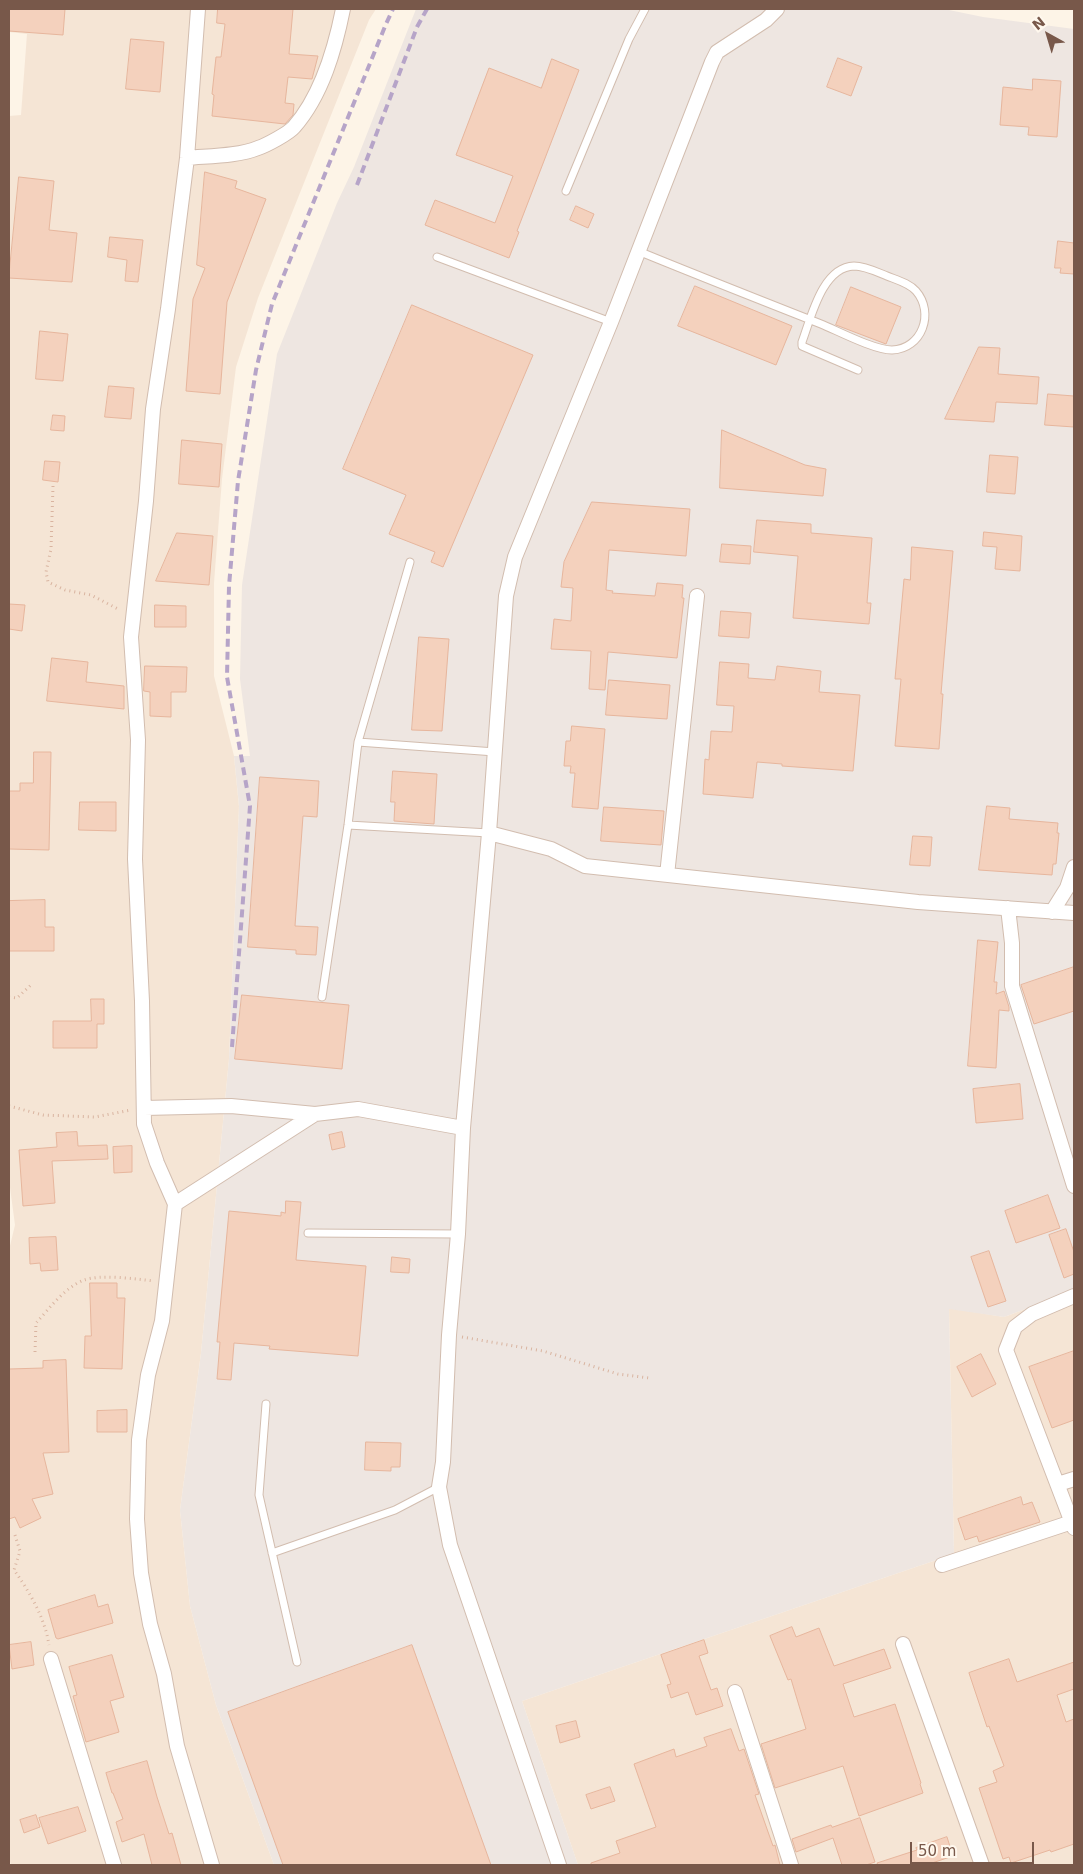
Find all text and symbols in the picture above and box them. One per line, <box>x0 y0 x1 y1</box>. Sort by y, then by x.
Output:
north arrow <box>1023 10 1073 60</box>
text: N <box>1029 13 1048 33</box>
scale bar <box>913 1832 1037 1864</box>
text: 50 m <box>918 1842 956 1860</box>

